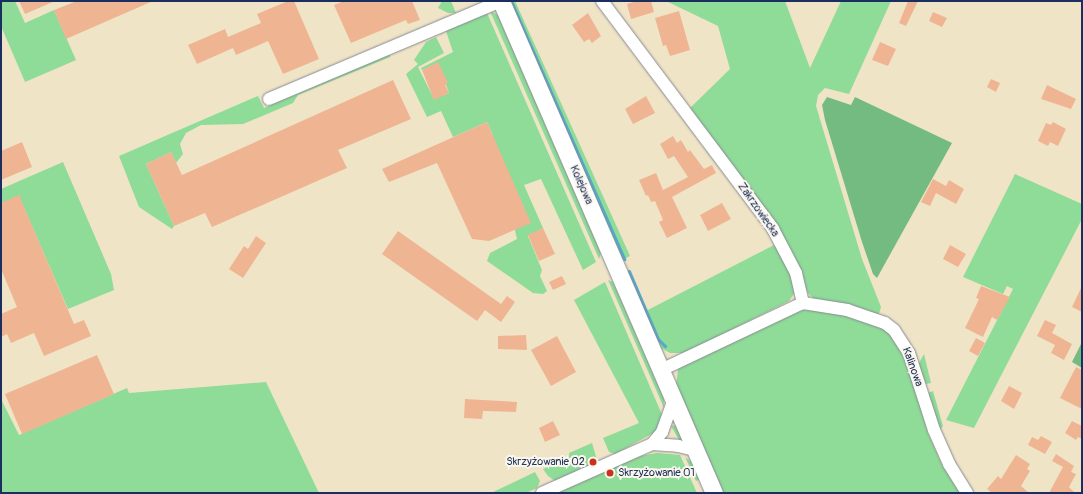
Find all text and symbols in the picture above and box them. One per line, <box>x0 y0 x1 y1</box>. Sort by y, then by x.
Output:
street label: Kolejowa <box>567 163 595 207</box>
street label: Zakrzowiecka <box>735 181 781 239</box>
street label: Kalinowa <box>899 345 925 389</box>
place label: Skrzyżowanie 02 <box>506 455 585 469</box>
marker: Skrzyżowanie 02 <box>588 457 598 467</box>
place label: Skrzyżowanie 01 <box>618 466 695 480</box>
marker: Skrzyżowanie 01 <box>605 468 615 478</box>

